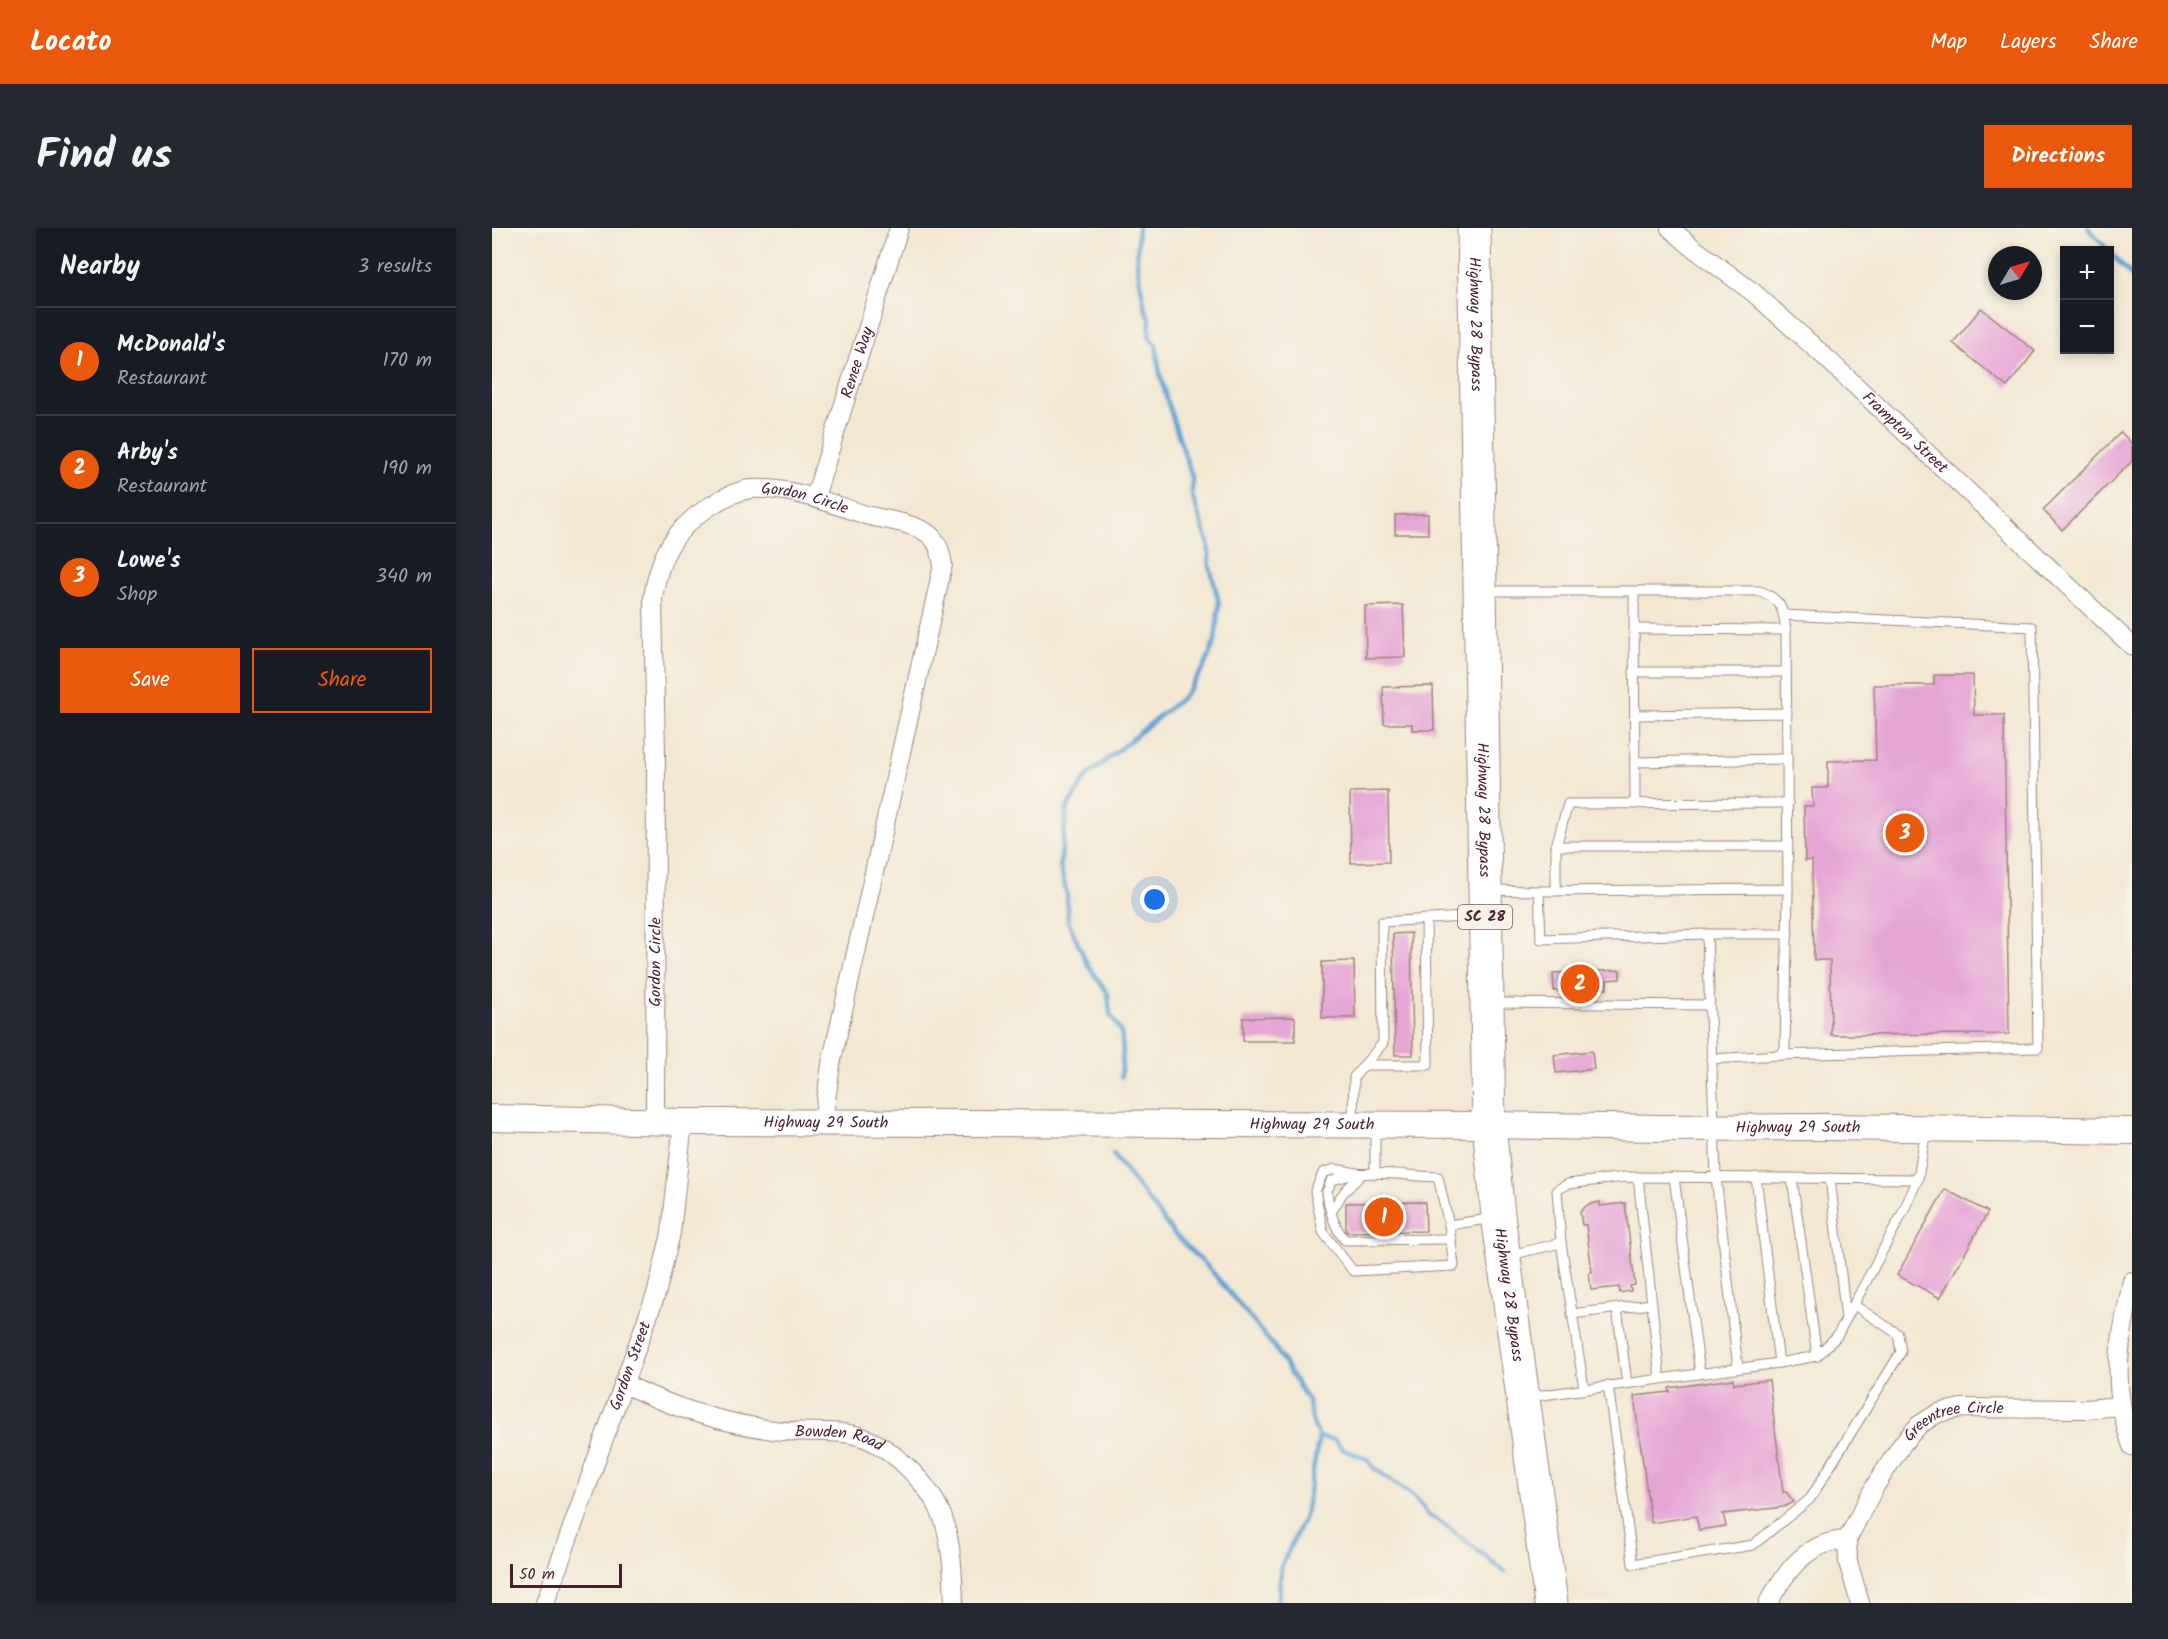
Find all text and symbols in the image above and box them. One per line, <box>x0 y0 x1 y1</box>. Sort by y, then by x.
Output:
text: Locato <box>30 20 111 65</box>
text: Map <box>1930 26 1967 59</box>
text: Layers <box>2000 26 2056 59</box>
text: Share <box>2089 26 2138 59</box>
text: Find us <box>36 123 172 190</box>
button: Directions <box>1984 125 2132 188</box>
text: Nearby <box>60 246 140 288</box>
north arrow <box>1988 246 2042 300</box>
map controls <box>2060 246 2114 354</box>
button: + <box>2060 246 2114 300</box>
text: 3 results <box>358 251 432 283</box>
street label: Highway 28 Bypass <box>1462 256 1489 392</box>
button: − <box>2060 300 2114 354</box>
street label: Renee Way <box>834 323 880 401</box>
text: McDonald's <box>117 328 225 363</box>
text: 1 <box>76 345 83 377</box>
text: 170 m <box>383 345 432 377</box>
text: Restaurant <box>117 363 207 395</box>
street label: Frampton Street <box>1856 385 1955 480</box>
text: Arby's <box>117 436 178 471</box>
text: 2 <box>74 453 85 485</box>
text: 190 m <box>382 453 432 485</box>
text: Restaurant <box>117 471 207 503</box>
street label: Gordon Circle <box>761 476 852 521</box>
text: Lowe's <box>117 544 181 579</box>
text: 3 <box>74 561 85 593</box>
text: 340 m <box>376 561 432 593</box>
text: Shop <box>117 579 157 611</box>
button: Save <box>60 648 240 713</box>
button: Share <box>252 648 432 713</box>
street label: Highway 28 Bypass <box>1470 742 1497 878</box>
pin: 3 <box>1886 810 1924 856</box>
your location <box>1140 885 1169 914</box>
road number: SC 28 <box>1458 905 1512 929</box>
street label: Gordon Circle <box>643 917 668 1007</box>
pin: 2 <box>1560 962 1600 1006</box>
street label: Highway 29 South <box>764 1110 888 1135</box>
street label: Highway 29 South <box>1250 1112 1374 1137</box>
street label: Highway 29 South <box>1735 1114 1860 1140</box>
pin: 1 <box>1364 1194 1404 1240</box>
street label: Highway 28 Bypass <box>1487 1226 1530 1363</box>
street label: Gordon Street <box>603 1317 658 1414</box>
street label: Greentree Circle <box>1897 1395 2004 1447</box>
street label: Bowden Road <box>795 1419 890 1458</box>
scale bar <box>510 1561 622 1588</box>
text: 50 m <box>519 1562 555 1587</box>

